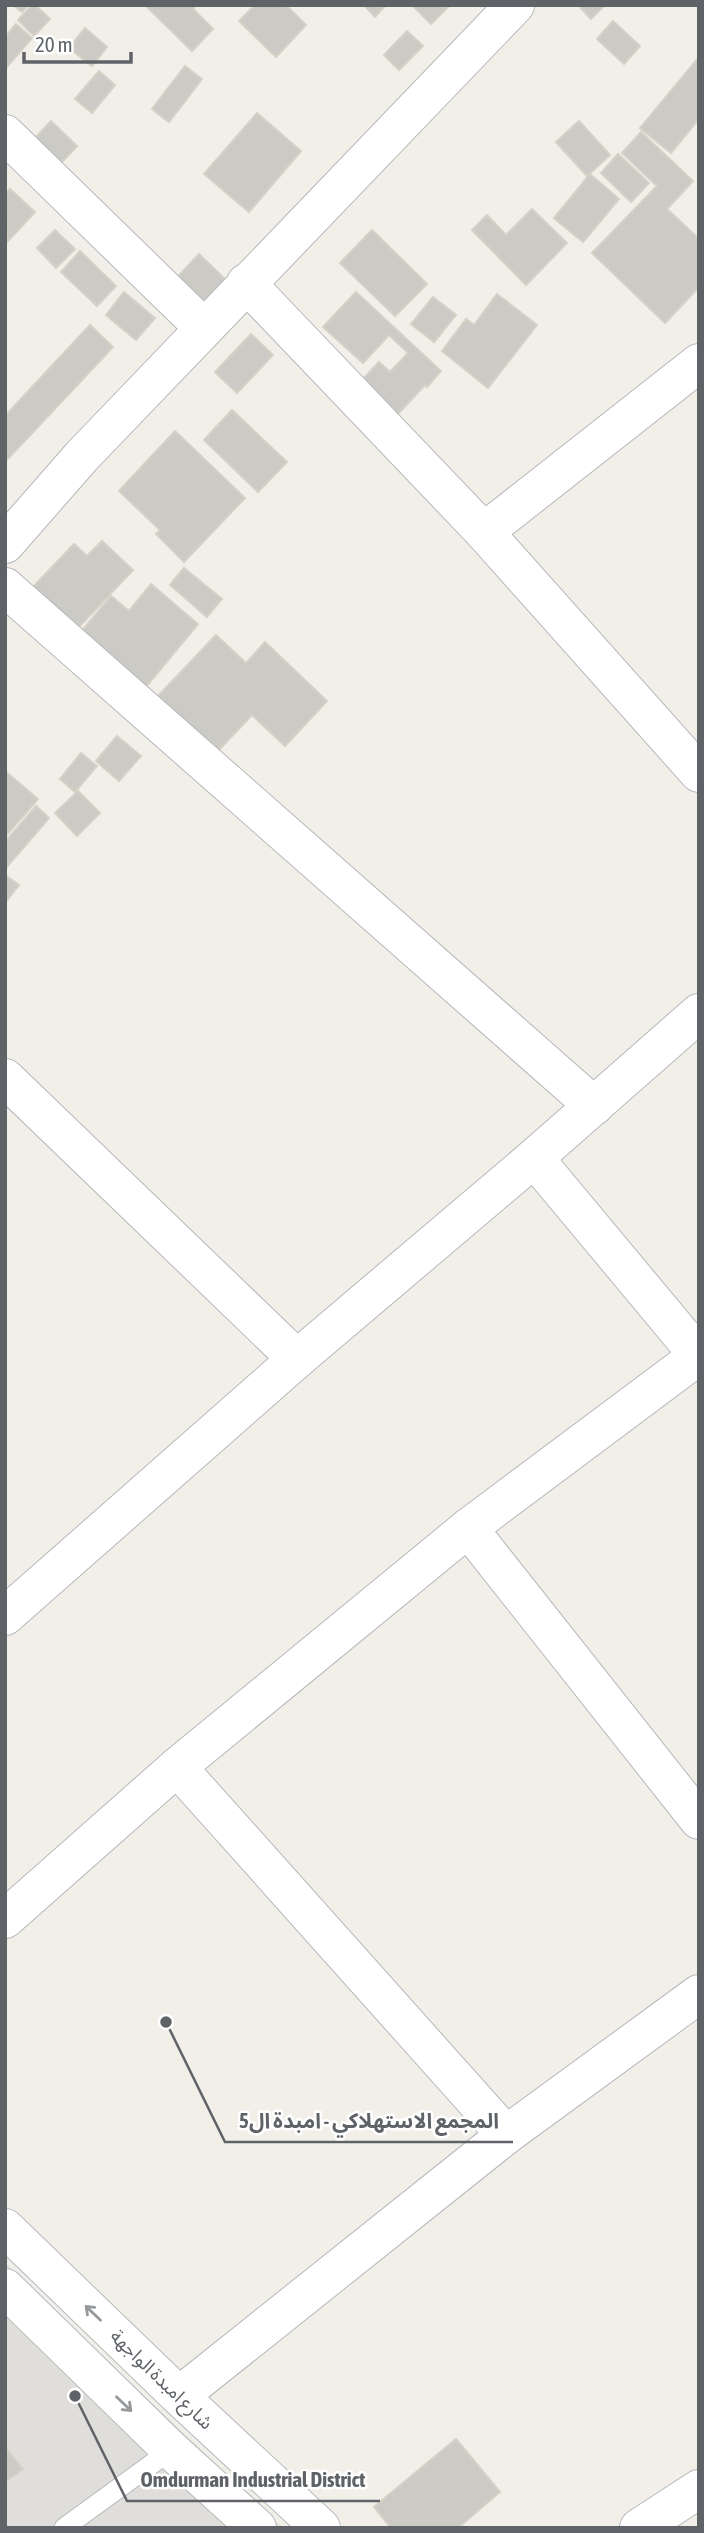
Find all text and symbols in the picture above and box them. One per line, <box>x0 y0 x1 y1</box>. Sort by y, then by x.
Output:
scale bar <box>24 21 131 65</box>
text: 20 m <box>35 32 73 56</box>
callout: المجمع الاستهلاكي - امبدة ال5 <box>225 2100 513 2142</box>
text: المجمع الاستهلاكي - امبدة ال5 <box>239 2108 499 2138</box>
one-way arrow <box>85 2305 102 2322</box>
street label: شارع امبدة الواجهة <box>104 2325 218 2436</box>
one-way arrow <box>115 2396 132 2413</box>
callout: Omdurman Industrial District <box>127 2459 380 2501</box>
text: Omdurman Industrial District <box>141 2467 365 2491</box>

